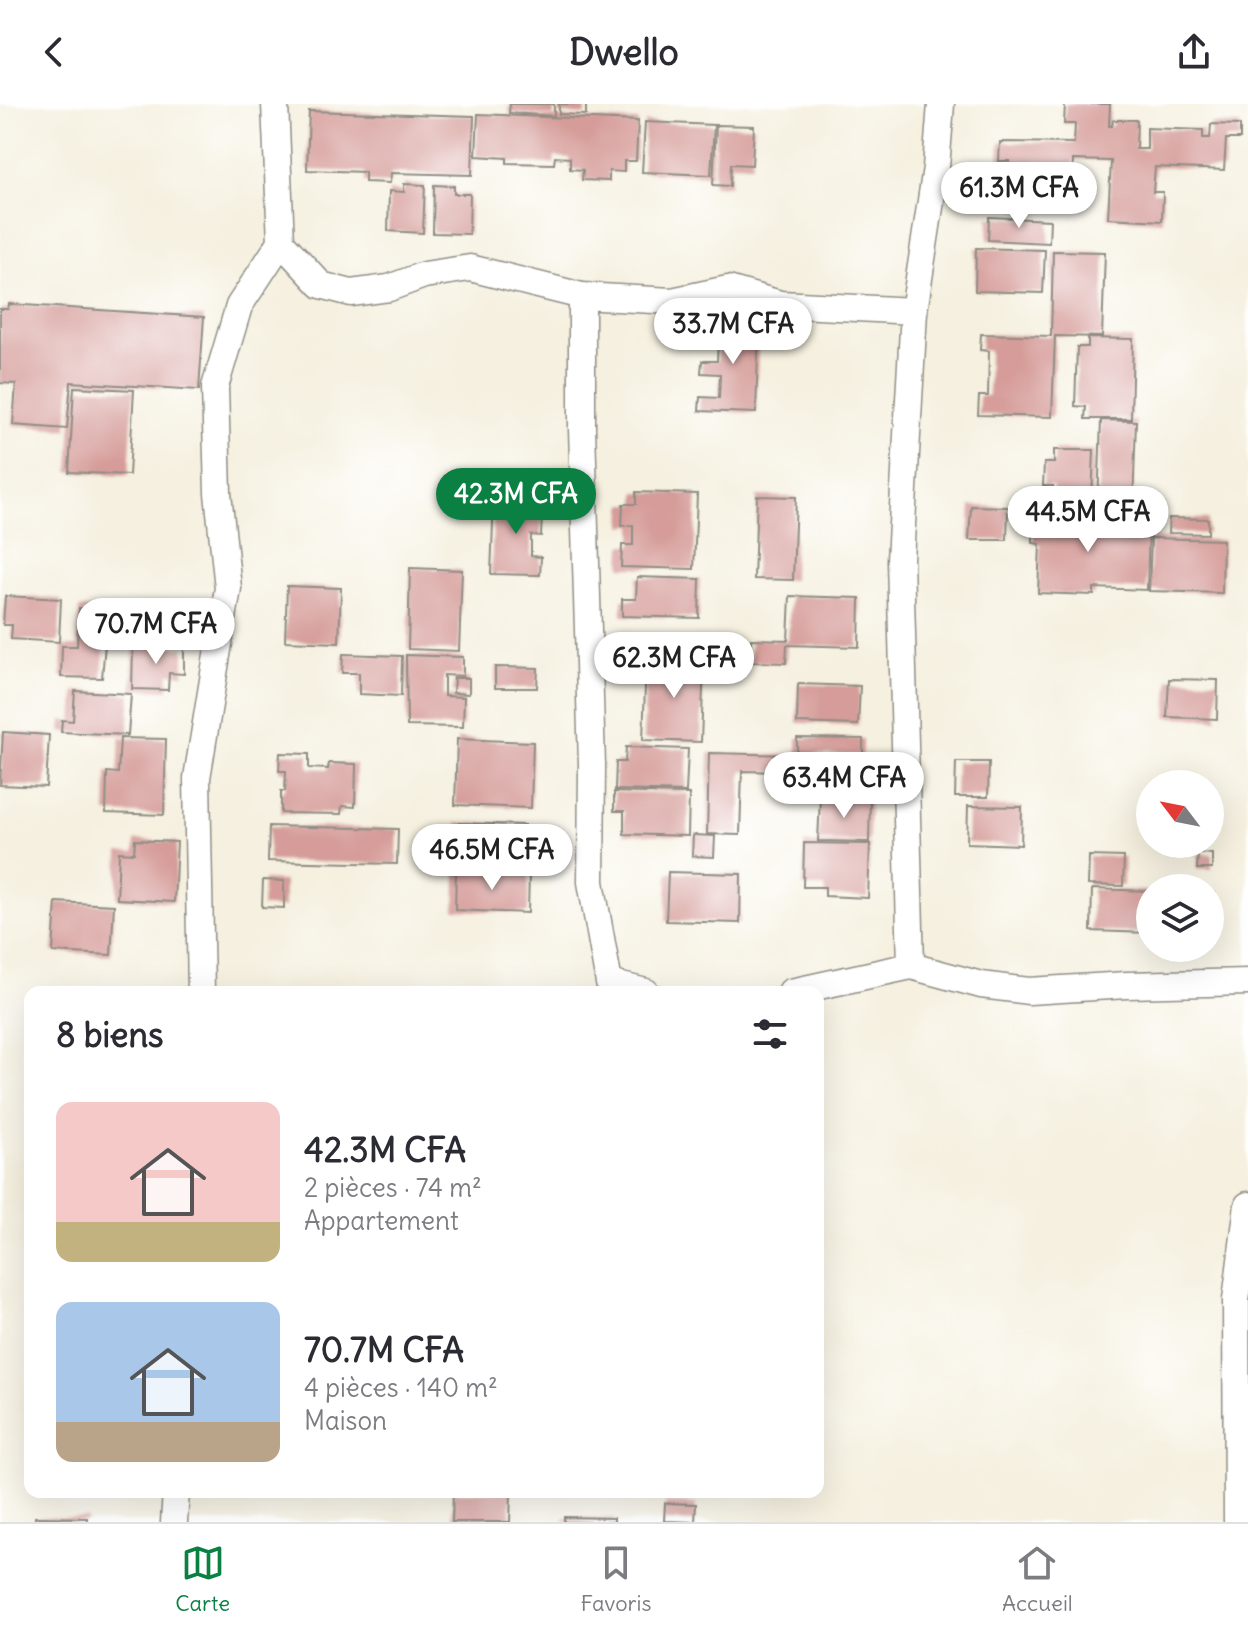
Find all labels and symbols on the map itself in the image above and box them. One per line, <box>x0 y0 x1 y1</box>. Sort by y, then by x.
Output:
pin: 61.3M CFA <box>927 162 1111 230</box>
pin: 33.7M CFA <box>641 298 825 366</box>
pin: 42.3M CFA <box>424 468 608 536</box>
pin: 44.5M CFA <box>996 486 1180 554</box>
pin: 70.7M CFA <box>64 598 248 666</box>
pin: 62.3M CFA <box>582 632 766 700</box>
pin: 63.4M CFA <box>752 752 936 820</box>
north arrow <box>1136 770 1224 858</box>
pin: 46.5M CFA <box>400 824 584 892</box>

